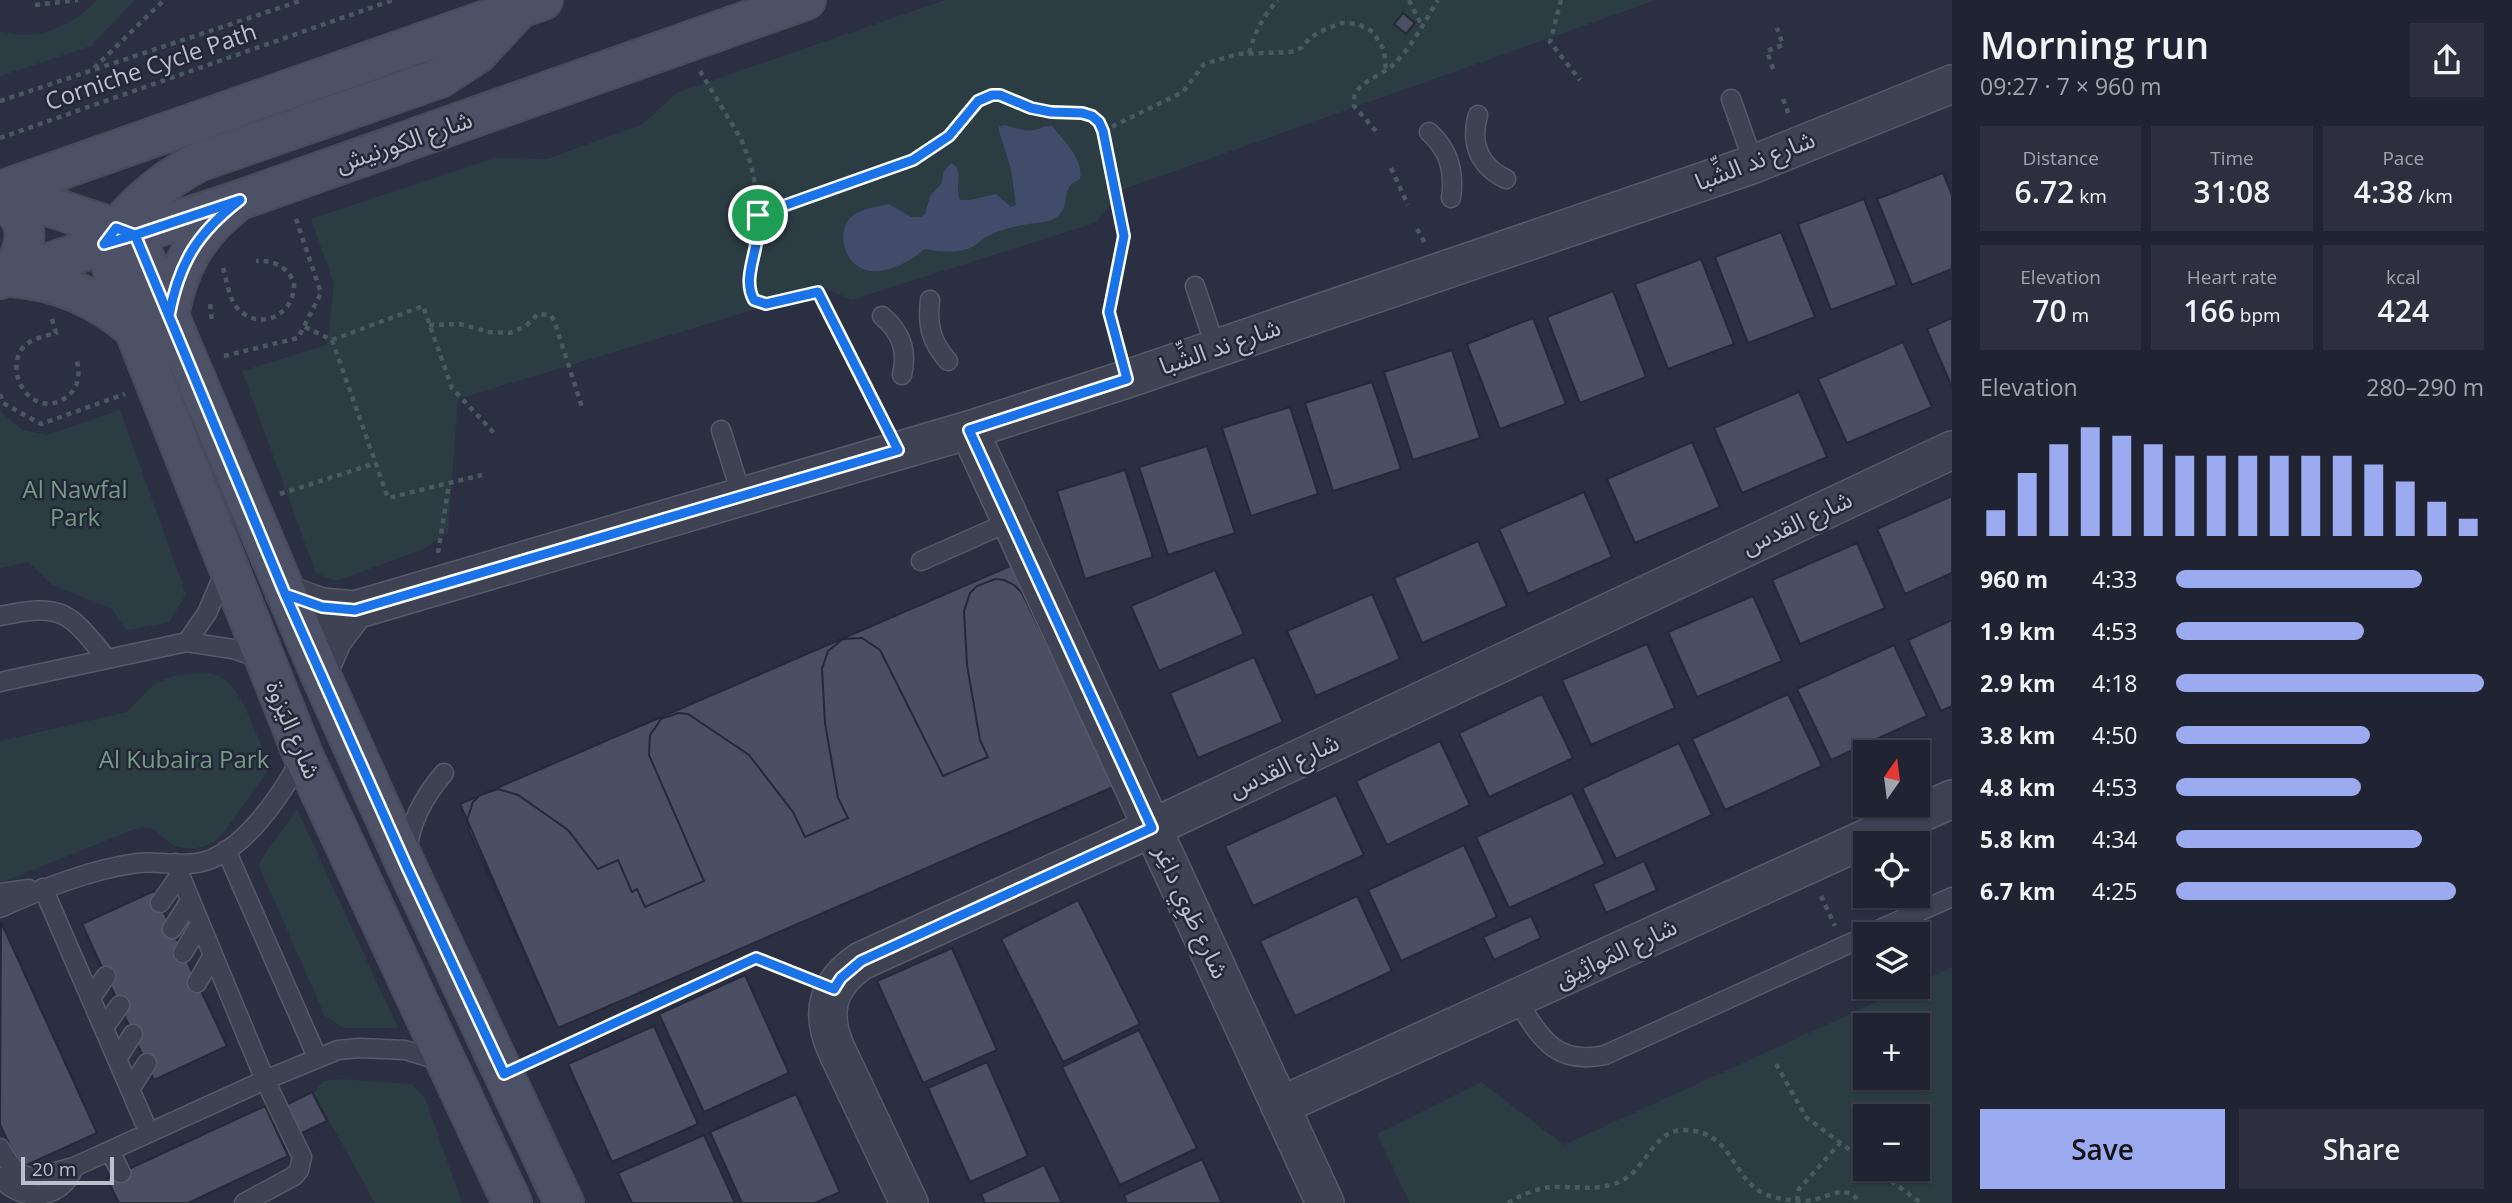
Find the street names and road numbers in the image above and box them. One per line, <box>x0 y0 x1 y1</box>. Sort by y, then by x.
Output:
street label: Corniche Cycle Path <box>40 14 261 117</box>
street label: شارع الكورنيش <box>331 102 477 181</box>
street label: شارع ند الشِّبا <box>1689 119 1820 199</box>
street label: شارع ند الشِّبا <box>1154 307 1285 384</box>
street label: شارع القدس <box>1736 482 1858 563</box>
street label: شارع اليَزوة <box>257 675 330 784</box>
street label: شارع القدس <box>1223 725 1345 806</box>
street label: شارع طَوِي داغِر <box>1143 838 1238 985</box>
street label: شارع المَواثِيق <box>1549 909 1683 996</box>

